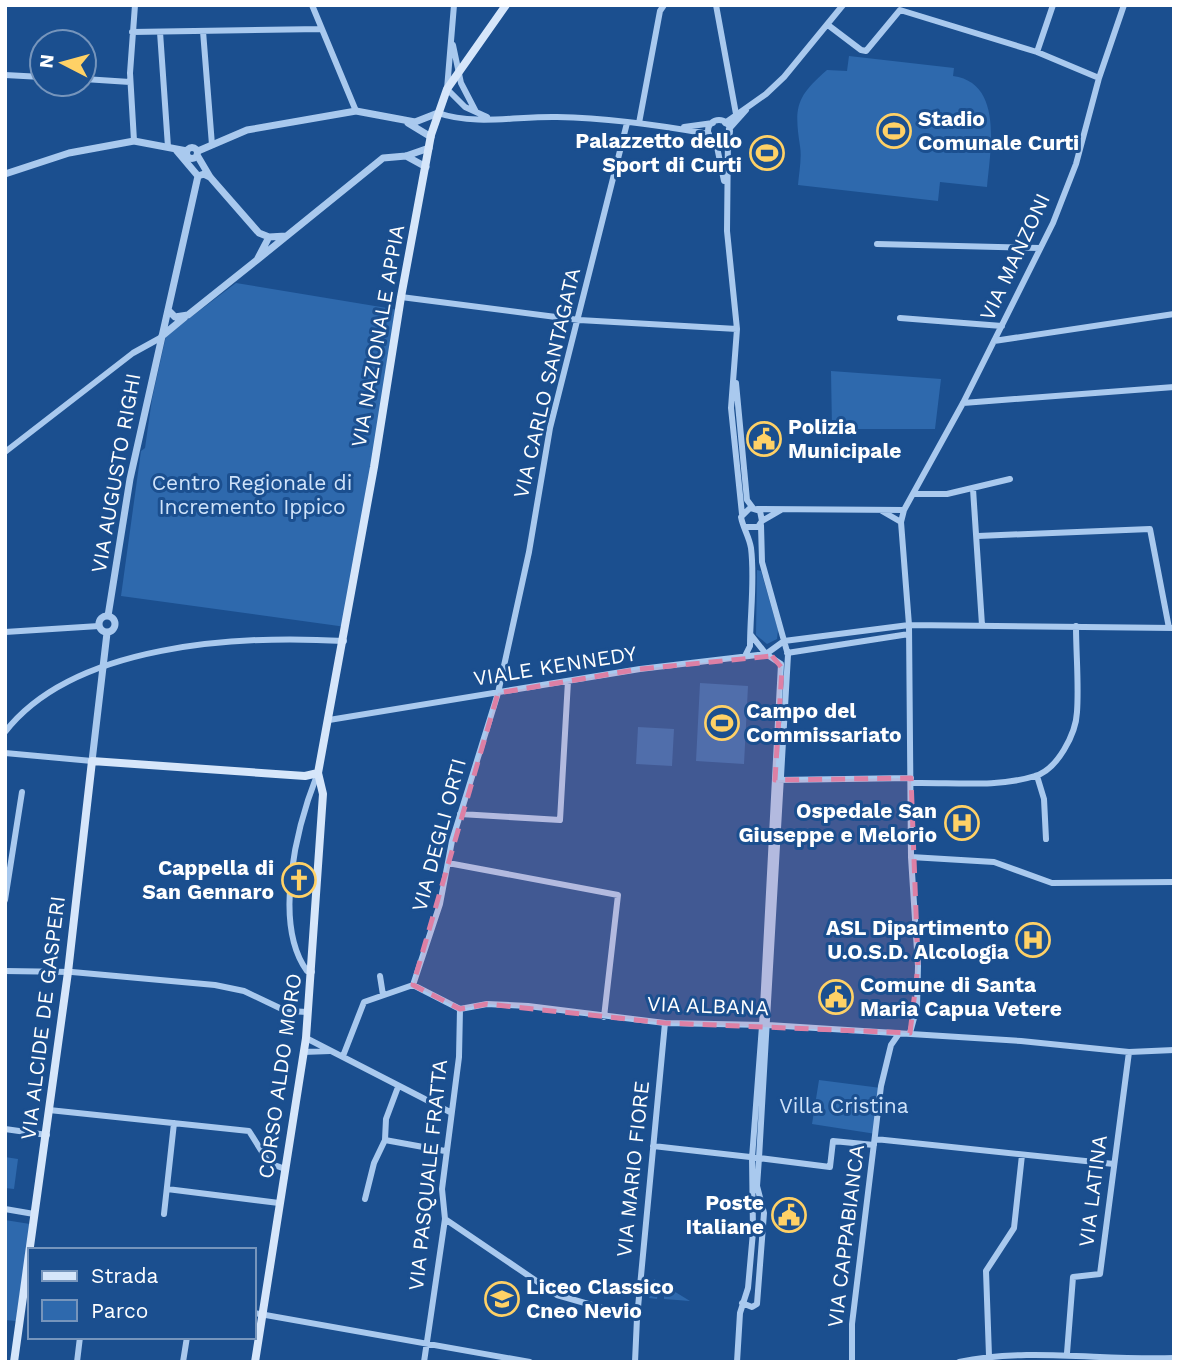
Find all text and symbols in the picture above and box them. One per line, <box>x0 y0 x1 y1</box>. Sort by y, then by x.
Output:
north arrow <box>28 28 98 98</box>
text: N <box>34 53 59 69</box>
place label: Stadio Comunale Curti <box>918 106 1079 155</box>
sports icon: Stadio Comunale Curti <box>875 112 913 150</box>
place label: Palazzetto dello Sport di Curti <box>575 128 742 177</box>
sports icon: Palazzetto dello Sport di Curti <box>748 134 786 172</box>
street label: VIA MANZONI <box>974 189 1055 324</box>
street label: VIA NAZIONALE APPIA <box>346 223 409 449</box>
street label: VIA CARLO SANTAGATA <box>508 265 585 501</box>
street label: VIA AUGUSTO RIGHI <box>86 371 145 575</box>
place label: Polizia Municipale <box>788 414 901 463</box>
public building icon: Polizia Municipale <box>745 420 783 458</box>
park label: Centro Regionale di Incremento Ippico <box>152 470 352 519</box>
street label: VIALE KENNEDY <box>472 640 638 691</box>
place label: Campo del Commissariato <box>746 698 902 747</box>
sports icon: Campo del Commissariato <box>703 704 741 742</box>
street label: VIA DEGLI ORTI <box>406 756 471 914</box>
place label: Ospedale San Giuseppe e Melorio <box>738 798 937 847</box>
hospital icon: Ospedale San Giuseppe e Melorio <box>943 804 981 842</box>
place label: Cappella di San Gennaro <box>142 855 274 904</box>
church icon: Cappella di San Gennaro <box>280 861 318 899</box>
street label: VIA ALCIDE DE GASPERI <box>15 894 70 1141</box>
place label: ASL Dipartimento U.O.S.D. Alcologia <box>826 915 1010 964</box>
hospital icon: ASL Dipartimento U.O.S.D. Alcologia <box>1014 921 1052 959</box>
street label: CORSO ALDO MORO <box>253 972 306 1180</box>
place label: Comune di Santa Maria Capua Vetere <box>860 972 1062 1021</box>
public building icon: Comune di Santa Maria Capua Vetere <box>817 978 855 1016</box>
street label: VIA ALBANA <box>647 991 770 1020</box>
street label: VIA PASQUALE FRATTA <box>403 1058 452 1292</box>
street label: VIA MARIO FIORE <box>611 1080 654 1258</box>
park label: Villa Cristina <box>779 1093 909 1118</box>
street label: VIA LATINA <box>1073 1133 1112 1248</box>
street label: VIA CAPPABIANCA <box>822 1143 869 1329</box>
place label: Poste Italiane <box>685 1190 764 1239</box>
public building icon: Poste Italiane <box>770 1196 808 1234</box>
legend <box>28 1248 256 1339</box>
text: Strada <box>91 1263 159 1288</box>
place label: Liceo Classico Cneo Nevio <box>526 1274 674 1323</box>
school or university icon: Liceo Classico Cneo Nevio <box>483 1280 521 1318</box>
text: Parco <box>91 1298 148 1323</box>

